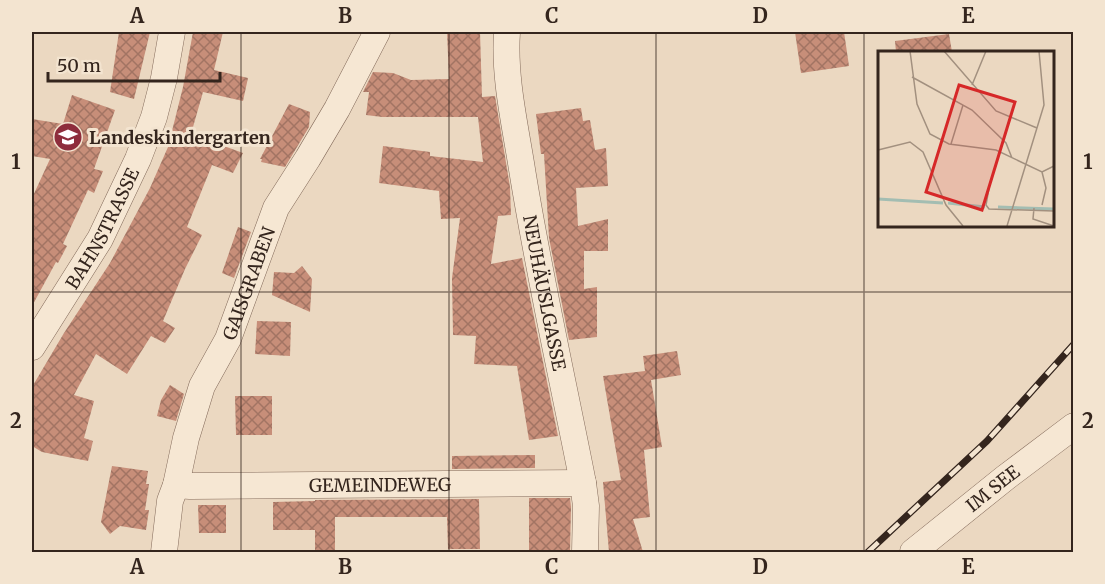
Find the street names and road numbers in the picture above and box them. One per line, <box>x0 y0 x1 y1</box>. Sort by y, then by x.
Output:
street label: BAHNSTRASSE <box>60 164 144 293</box>
street label: NEUHÄUSLGASSE <box>518 213 571 373</box>
street label: GAISGRABEN <box>217 223 280 343</box>
street label: IM SEE <box>961 459 1024 517</box>
street label: GEMEINDEWEG <box>309 473 451 497</box>

